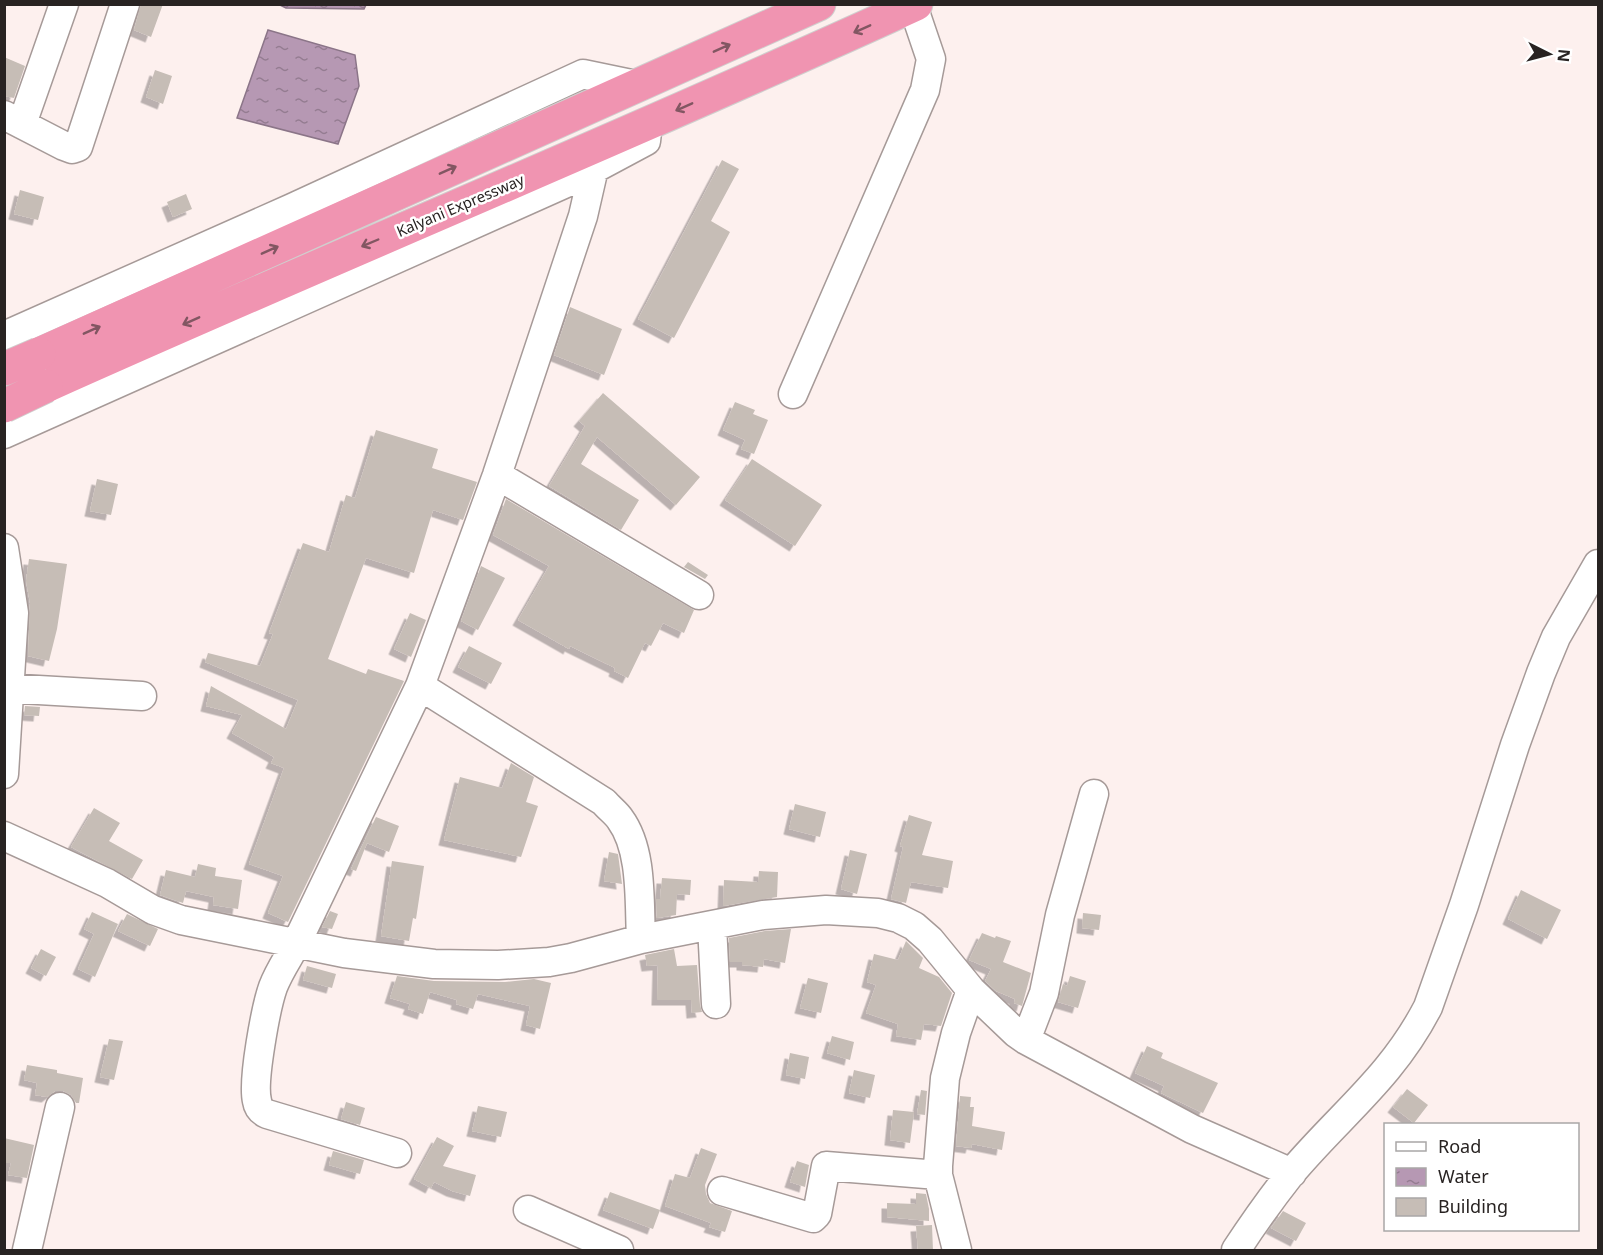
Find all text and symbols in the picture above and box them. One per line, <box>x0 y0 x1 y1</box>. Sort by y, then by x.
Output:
one-way arrow <box>854 23 872 35</box>
north arrow <box>1519 24 1579 84</box>
one-way arrow <box>712 42 730 53</box>
text: N <box>1552 48 1576 63</box>
one-way arrow <box>675 102 694 113</box>
one-way arrow <box>438 164 456 176</box>
street label: Kalyani Expressway <box>393 169 527 241</box>
one-way arrow <box>362 238 380 249</box>
one-way arrow <box>261 244 279 255</box>
one-way arrow <box>183 315 201 327</box>
one-way arrow <box>83 324 101 336</box>
legend <box>1384 1123 1579 1231</box>
text: Road <box>1438 1134 1481 1158</box>
text: Water <box>1438 1164 1489 1188</box>
text: Building <box>1438 1194 1508 1218</box>

